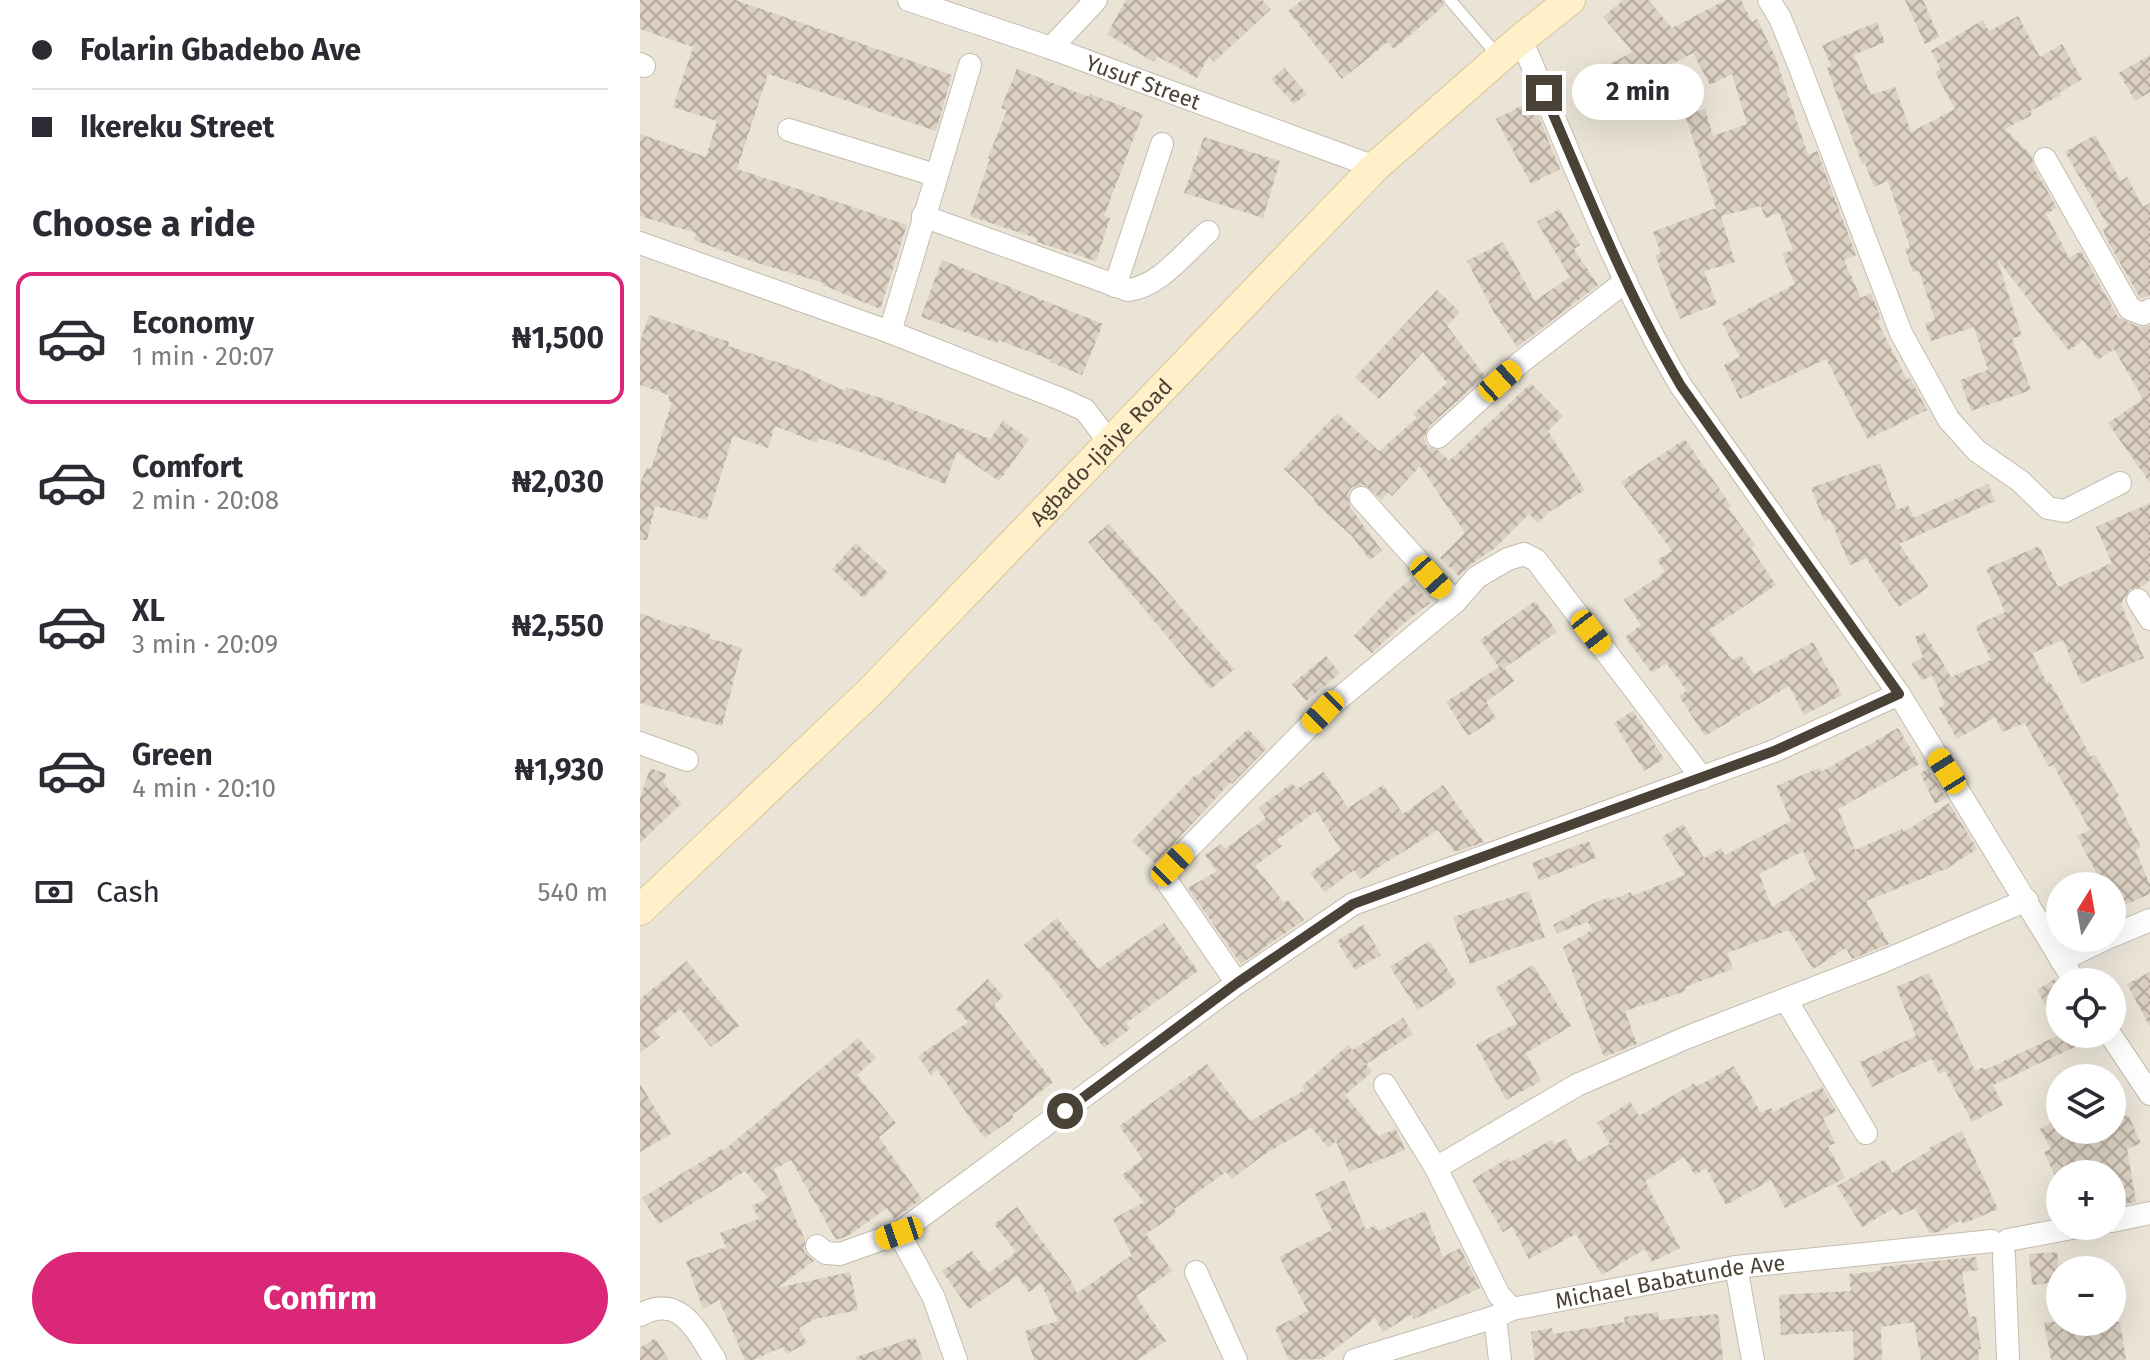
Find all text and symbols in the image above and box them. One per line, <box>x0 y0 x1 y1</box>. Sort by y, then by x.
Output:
text: Folarin Gbadebo Ave <box>80 32 361 68</box>
street label: Yusuf Street <box>1082 48 1204 115</box>
callout: 2 min <box>1572 65 1704 121</box>
route end <box>1526 75 1562 111</box>
text: 2 min <box>1606 76 1670 107</box>
text: Ikereku Street <box>80 109 274 145</box>
text: Choose a ride <box>32 202 255 246</box>
icon: car <box>36 302 108 374</box>
text: Economy <box>132 305 254 341</box>
text: ₦1,500 <box>512 320 604 356</box>
text: 1 min · 20:07 <box>132 341 274 372</box>
car <box>1474 356 1526 406</box>
street label: Agbado-Ijaiye Road <box>1024 373 1178 531</box>
icon: car <box>36 446 108 518</box>
text: Comfort <box>132 449 243 485</box>
text: ₦2,030 <box>512 464 604 500</box>
text: 2 min · 20:08 <box>132 485 279 516</box>
car <box>1406 551 1456 603</box>
icon: car <box>36 590 108 662</box>
text: XL <box>132 593 165 629</box>
car <box>1567 606 1615 658</box>
text: ₦2,550 <box>512 608 604 644</box>
text: 3 min · 20:09 <box>132 629 278 660</box>
car <box>1298 686 1348 738</box>
icon: car <box>36 734 108 806</box>
text: Green <box>132 737 213 773</box>
car <box>1924 744 1970 798</box>
text: ₦1,930 <box>515 752 604 788</box>
text: 4 min · 20:10 <box>132 773 276 804</box>
car <box>1147 839 1197 891</box>
icon: cash <box>32 870 76 914</box>
north arrow <box>2046 872 2126 952</box>
map controls <box>2046 872 2126 1336</box>
text: Cash <box>96 874 160 910</box>
text: 540 m <box>537 877 608 908</box>
button: locate <box>2046 968 2126 1048</box>
button: layers <box>2046 1064 2126 1144</box>
route start <box>1047 1093 1083 1129</box>
button: + <box>2046 1160 2126 1240</box>
car <box>872 1214 926 1252</box>
street label: Michael Babatunde Ave <box>1553 1249 1787 1314</box>
button: Confirm <box>32 1252 608 1344</box>
button: − <box>2046 1256 2126 1336</box>

